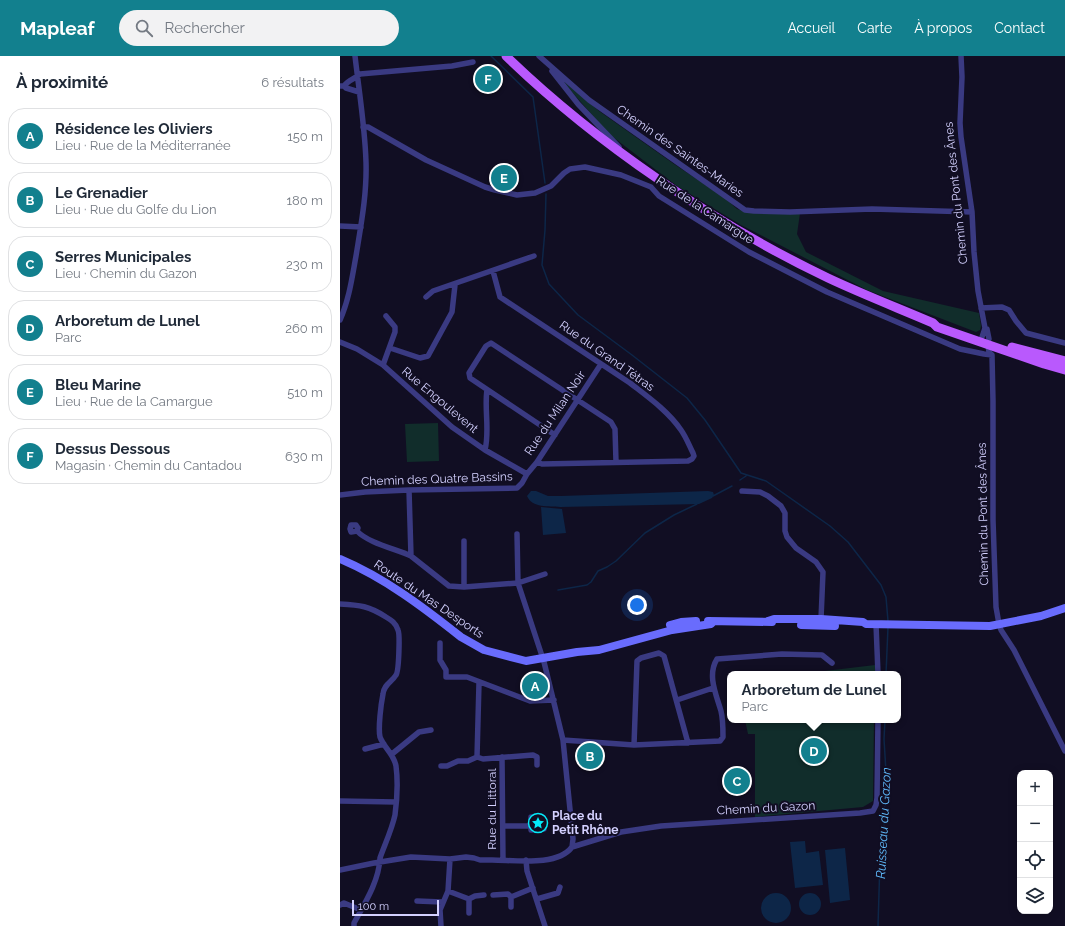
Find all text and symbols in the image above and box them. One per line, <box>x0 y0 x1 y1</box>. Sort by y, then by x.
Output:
search box <box>119 10 399 46</box>
text: Mapleaf <box>20 17 95 39</box>
icon: search <box>133 17 155 39</box>
text: Rechercher <box>165 19 245 37</box>
text: Accueil <box>787 20 835 36</box>
text: Carte <box>857 20 892 36</box>
text: À propos <box>914 20 972 36</box>
text: Contact <box>994 20 1045 36</box>
pin: F <box>475 64 501 94</box>
text: À proximité <box>16 72 108 92</box>
text: 6 résultats <box>261 75 324 90</box>
street label: Chemin des Saintes-Maries <box>614 102 746 200</box>
text: Résidence les Oliviers <box>55 120 213 138</box>
street label: Chemin du Pont des Ânes <box>942 121 970 265</box>
text: A <box>26 129 34 144</box>
text: 150 m <box>287 129 323 144</box>
text: Lieu · Rue de la Méditerranée <box>55 138 231 153</box>
pin: E <box>491 163 517 193</box>
street label: Rue de la Camargue <box>654 173 756 247</box>
text: Le Grenadier <box>55 184 148 202</box>
text: B <box>26 193 34 208</box>
text: 180 m <box>287 193 323 208</box>
text: Lieu · Rue du Golfe du Lion <box>55 202 217 217</box>
text: Serres Municipales <box>55 248 191 266</box>
text: C <box>26 257 34 272</box>
text: 230 m <box>286 257 323 272</box>
text: Lieu · Chemin du Gazon <box>55 266 197 281</box>
text: Arboretum de Lunel <box>55 312 200 330</box>
street label: Rue du Grand Tétras <box>557 318 657 394</box>
text: D <box>25 321 35 336</box>
text: 260 m <box>285 321 323 336</box>
text: Parc <box>55 330 82 345</box>
street label: Rue Engoulevent <box>399 364 481 436</box>
street label: Rue du Milan Noir <box>522 367 589 458</box>
text: Bleu Marine <box>55 376 141 394</box>
text: E <box>26 385 34 400</box>
text: 510 m <box>287 385 323 400</box>
text: Lieu · Rue de la Camargue <box>55 394 213 409</box>
text: Dessus Dessous <box>55 440 170 458</box>
street label: Chemin du Pont des Ânes <box>975 442 991 586</box>
text: F <box>26 449 34 464</box>
text: 630 m <box>285 449 323 464</box>
text: Magasin · Chemin du Cantadou <box>55 458 242 473</box>
street label: Chemin des Quatre Bassins <box>361 469 513 489</box>
street label: Route du Mas Desports <box>371 557 487 641</box>
your location <box>627 595 647 615</box>
pin: A <box>522 671 548 701</box>
popup <box>727 671 901 723</box>
text: Arboretum de Lunel <box>742 681 886 699</box>
text: Parc <box>742 699 768 714</box>
pin: D <box>801 736 827 766</box>
pin: B <box>577 741 603 771</box>
pin: C <box>724 766 750 796</box>
water label: Ruisseau du Gazon <box>873 767 894 879</box>
street label: Rue du Littoral <box>485 768 499 850</box>
map controls <box>1017 770 1053 914</box>
button: + <box>1017 770 1053 806</box>
street label: Chemin du Gazon <box>716 798 816 818</box>
button: − <box>1017 806 1053 842</box>
place label: Place du Petit Rhône <box>552 809 619 837</box>
place icon: Place du Petit Rhône <box>527 812 549 834</box>
button: locate <box>1017 842 1053 878</box>
button: layers <box>1017 878 1053 914</box>
scale bar <box>352 898 439 917</box>
text: 100 m <box>358 900 389 913</box>

